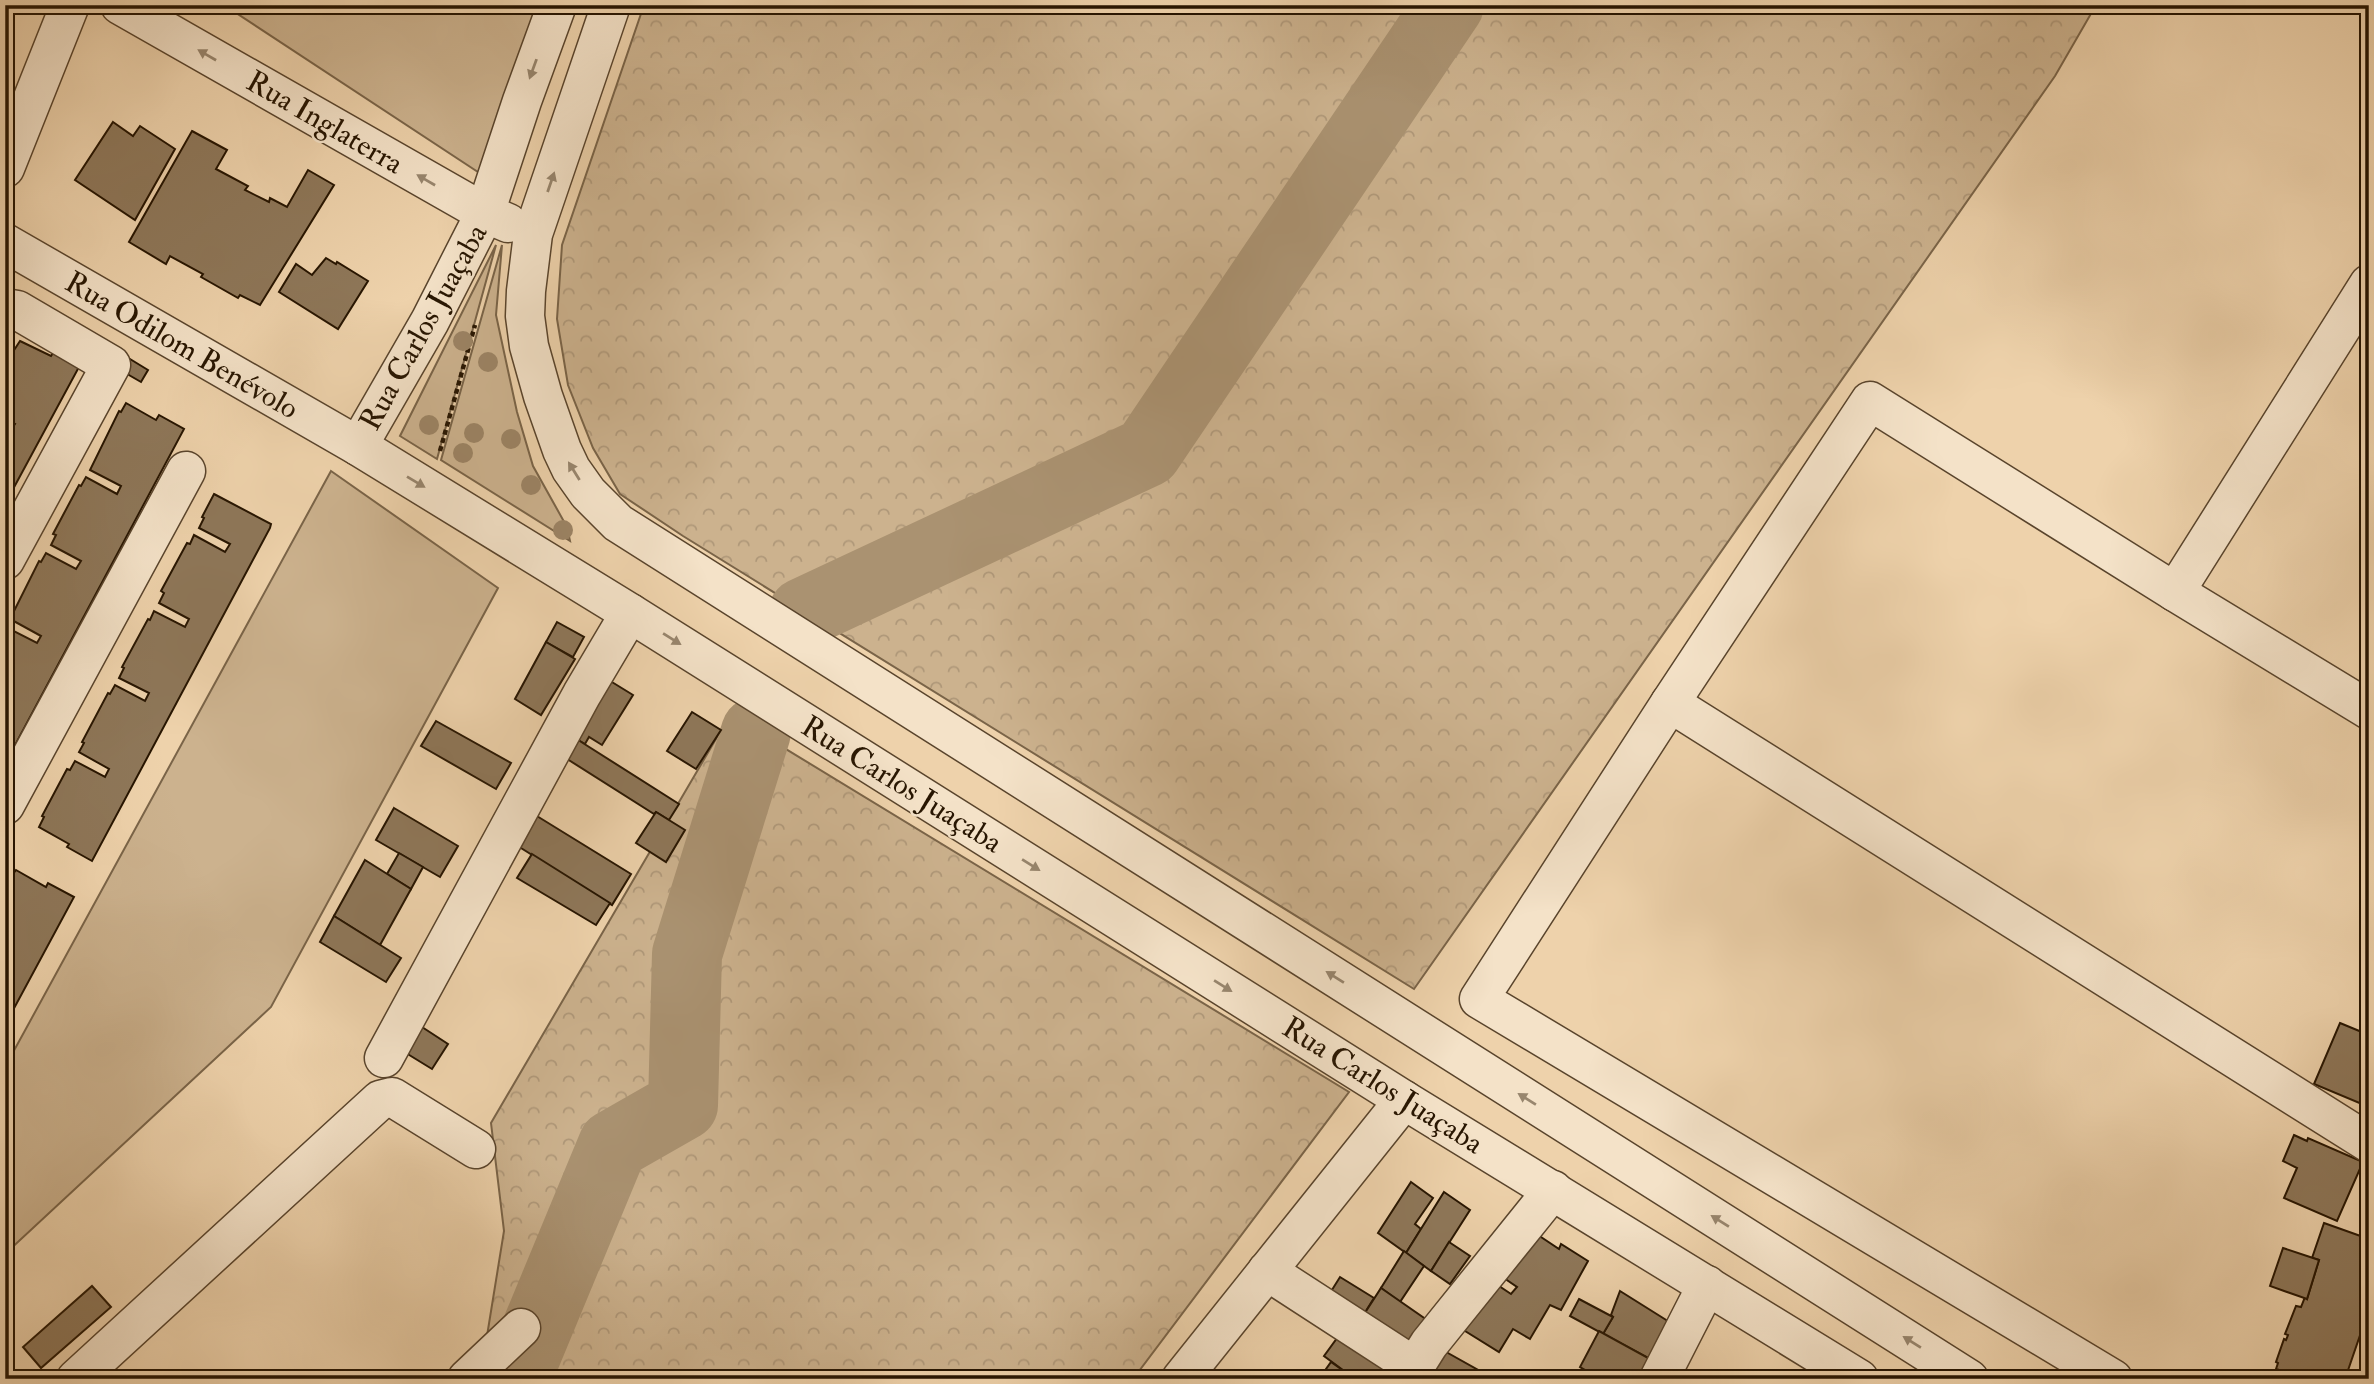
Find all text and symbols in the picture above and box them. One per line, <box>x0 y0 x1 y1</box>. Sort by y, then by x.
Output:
one-way arrow <box>197 49 217 61</box>
one-way arrow <box>528 59 539 80</box>
street label: Rua Inglaterra <box>240 63 410 182</box>
one-way arrow <box>546 172 557 193</box>
one-way arrow <box>416 174 436 186</box>
street label: Rua Carlos Juaçaba <box>351 217 496 437</box>
street label: Rua Odilom Benévolo <box>59 264 305 427</box>
one-way arrow <box>567 462 580 481</box>
one-way arrow <box>407 475 426 488</box>
one-way arrow <box>663 633 682 646</box>
street label: Rua Carlos Juaçaba <box>794 708 1010 861</box>
one-way arrow <box>1021 858 1041 871</box>
one-way arrow <box>1325 971 1345 984</box>
one-way arrow <box>1214 980 1233 993</box>
street label: Rua Carlos Juaçaba <box>1275 1009 1491 1162</box>
one-way arrow <box>1518 1092 1537 1105</box>
one-way arrow <box>1710 1214 1729 1227</box>
one-way arrow <box>1902 1336 1921 1349</box>

